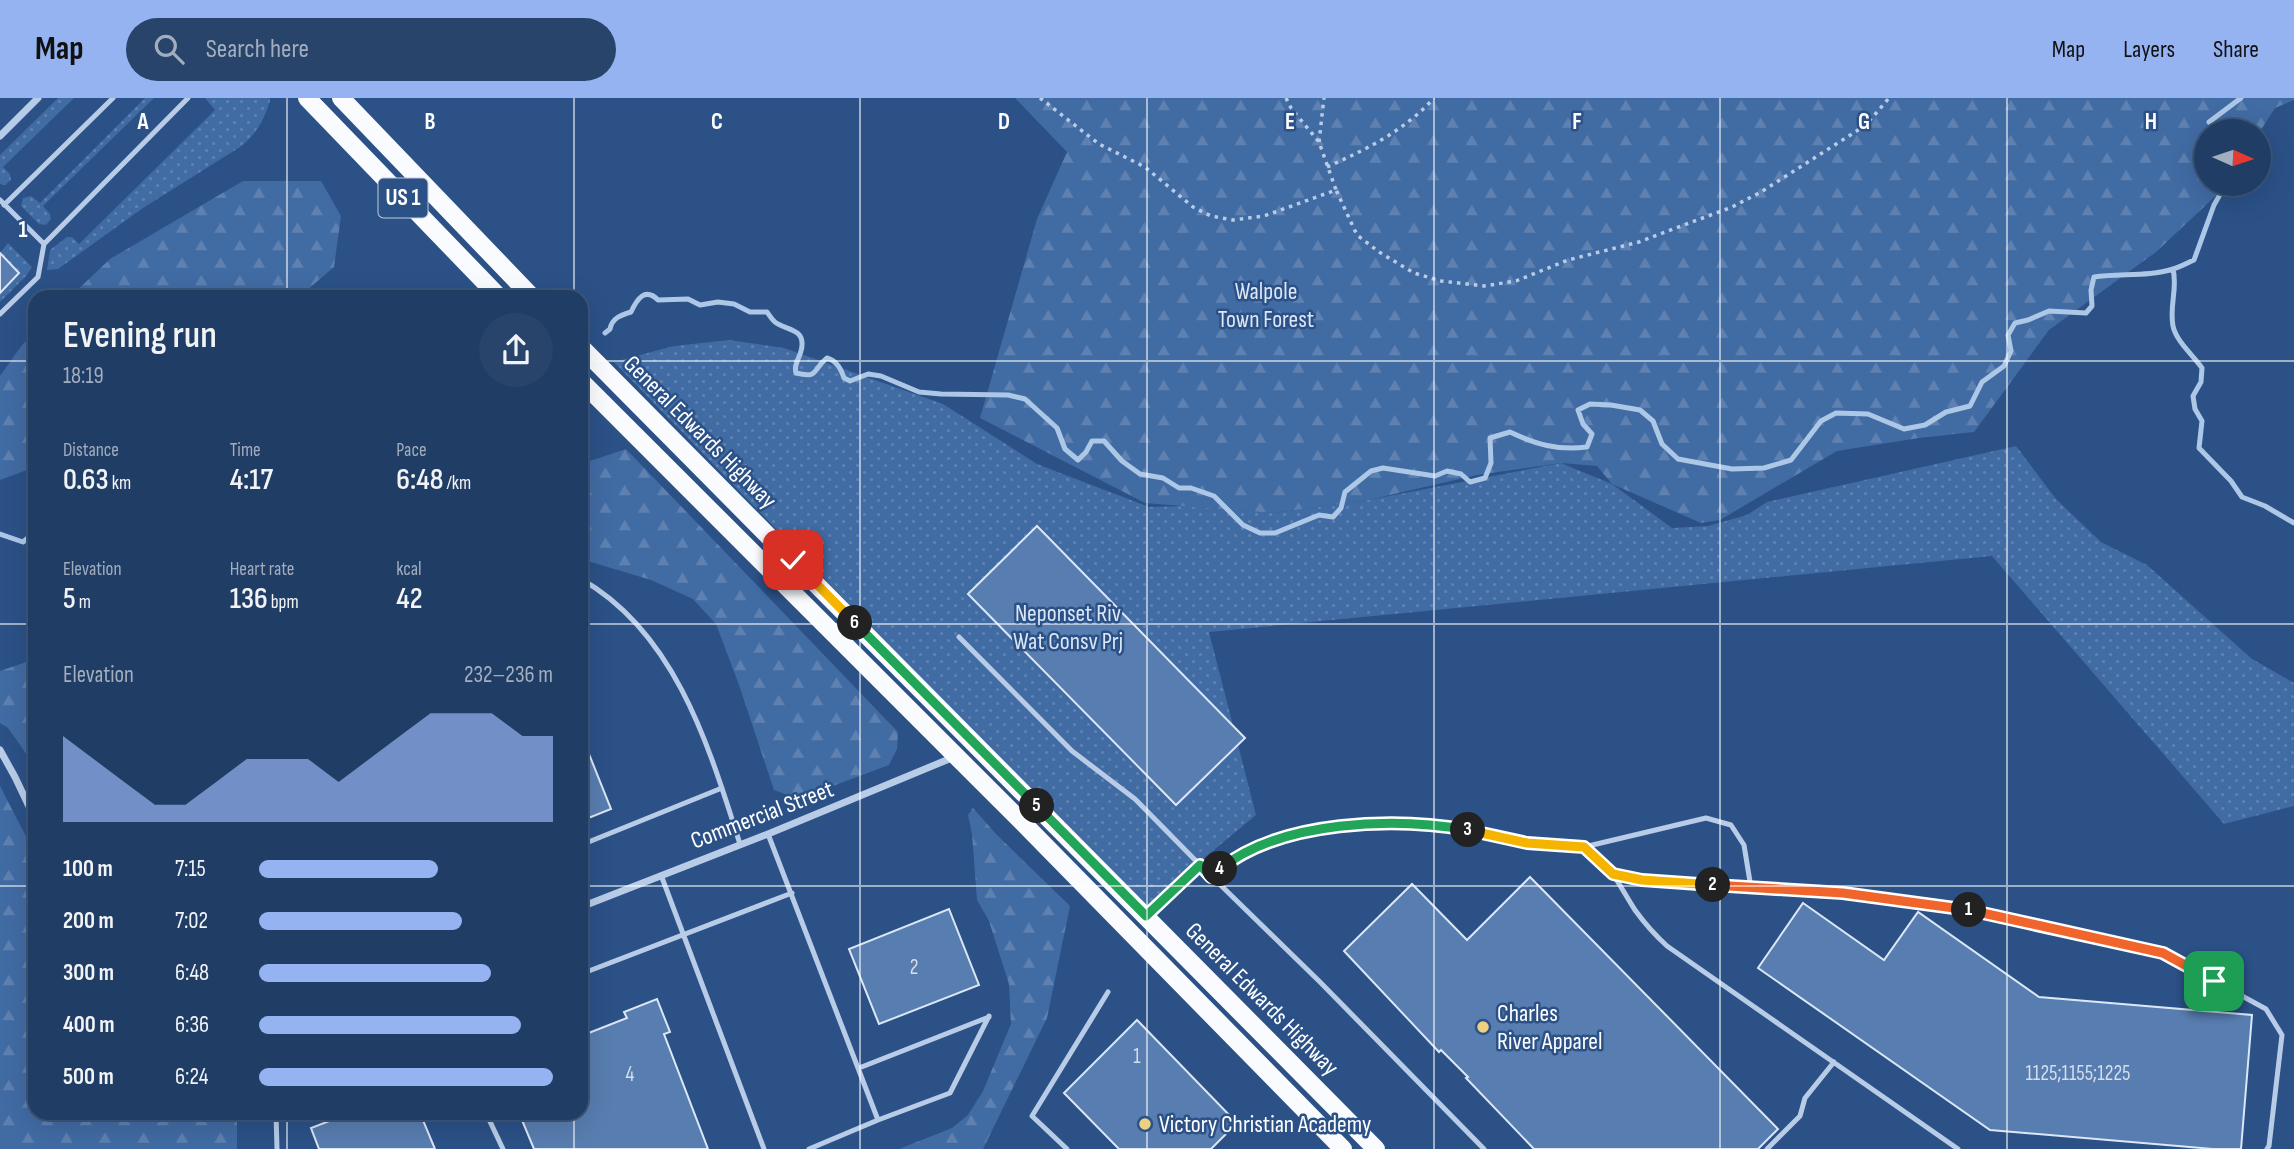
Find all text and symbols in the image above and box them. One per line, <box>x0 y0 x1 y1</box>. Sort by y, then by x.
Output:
search box <box>126 18 616 81</box>
text: Map <box>35 29 84 69</box>
icon: search <box>150 30 188 68</box>
text: Search here <box>206 34 309 65</box>
text: Map <box>2052 35 2085 64</box>
text: Layers <box>2123 35 2175 64</box>
text: Share <box>2213 35 2259 64</box>
text: A <box>137 108 150 136</box>
text: B <box>425 108 436 136</box>
text: C <box>711 108 723 136</box>
text: D <box>998 108 1010 136</box>
text: E <box>1285 108 1295 136</box>
text: F <box>1572 108 1582 136</box>
text: G <box>1858 108 1870 136</box>
text: H <box>2145 108 2157 136</box>
north arrow <box>2194 119 2272 196</box>
map controls <box>2194 119 2271 196</box>
road number: US 1 <box>378 178 428 218</box>
text: 1 <box>18 216 28 244</box>
park label: Walpole Town Forest <box>1218 277 1314 334</box>
text: Evening run <box>63 313 217 358</box>
button: share <box>479 313 553 387</box>
street label: General Edwards Highway <box>617 349 783 515</box>
text: 18:19 <box>63 362 104 390</box>
text: Distance <box>63 439 119 462</box>
text: Time <box>230 439 261 462</box>
text: Pace <box>396 439 427 462</box>
text: 0.63 <box>63 462 109 498</box>
text: 4:17 <box>230 462 273 498</box>
text: 6:48 <box>396 462 444 498</box>
text: km <box>109 472 131 495</box>
text: /km <box>444 472 471 495</box>
pin <box>763 530 823 590</box>
icon: check <box>774 541 812 579</box>
text: Elevation <box>63 558 122 581</box>
text: Heart rate <box>230 558 295 581</box>
text: kcal <box>396 558 421 581</box>
text: 5 <box>63 581 76 617</box>
text: 136 <box>230 581 268 617</box>
text: 42 <box>396 581 423 617</box>
text: m <box>76 591 91 614</box>
text: bpm <box>268 591 299 614</box>
park label: Neponset Riv Wat Consv Prj <box>1013 599 1123 656</box>
pin: 6 <box>838 606 872 640</box>
text: 6 <box>850 611 859 634</box>
text: Elevation <box>63 661 134 689</box>
text: 232–236 m <box>464 661 553 689</box>
street label: Commercial Street <box>687 774 837 856</box>
pin: 5 <box>1020 788 1054 824</box>
text: 5 <box>1032 794 1041 817</box>
pin: 3 <box>1450 812 1486 848</box>
text: 3 <box>1463 818 1472 841</box>
pin: 4 <box>1202 852 1238 886</box>
text: 100 m <box>63 855 113 883</box>
text: 7:15 <box>175 855 206 883</box>
text: 4 <box>1215 857 1224 880</box>
pin: 2 <box>1696 868 1730 902</box>
text: 2 <box>1708 873 1717 896</box>
pin: 1 <box>1952 892 1986 928</box>
text: 1 <box>1965 898 1972 921</box>
text: 200 m <box>63 907 114 935</box>
text: 7:02 <box>175 907 208 935</box>
street label: General Edwards Highway <box>1179 916 1345 1082</box>
pin <box>2184 951 2244 1011</box>
house number: 2 <box>910 955 918 980</box>
text: 300 m <box>63 959 114 987</box>
text: 6:48 <box>175 959 209 987</box>
icon: arrive <box>2195 962 2233 1000</box>
place label: Charles River Apparel <box>1497 999 1602 1056</box>
text: 400 m <box>63 1011 114 1039</box>
text: 6:36 <box>175 1011 209 1039</box>
marker: Charles River Apparel <box>1475 1019 1491 1035</box>
house number: 1 <box>1133 1044 1141 1069</box>
house number: 1125;1155;1225 <box>2025 1061 2131 1086</box>
house number: 4 <box>626 1062 635 1087</box>
text: 500 m <box>63 1063 114 1091</box>
text: 6:24 <box>175 1063 208 1091</box>
place label: Victory Christian Academy <box>1159 1110 1371 1139</box>
marker: Victory Christian Academy <box>1137 1116 1153 1132</box>

